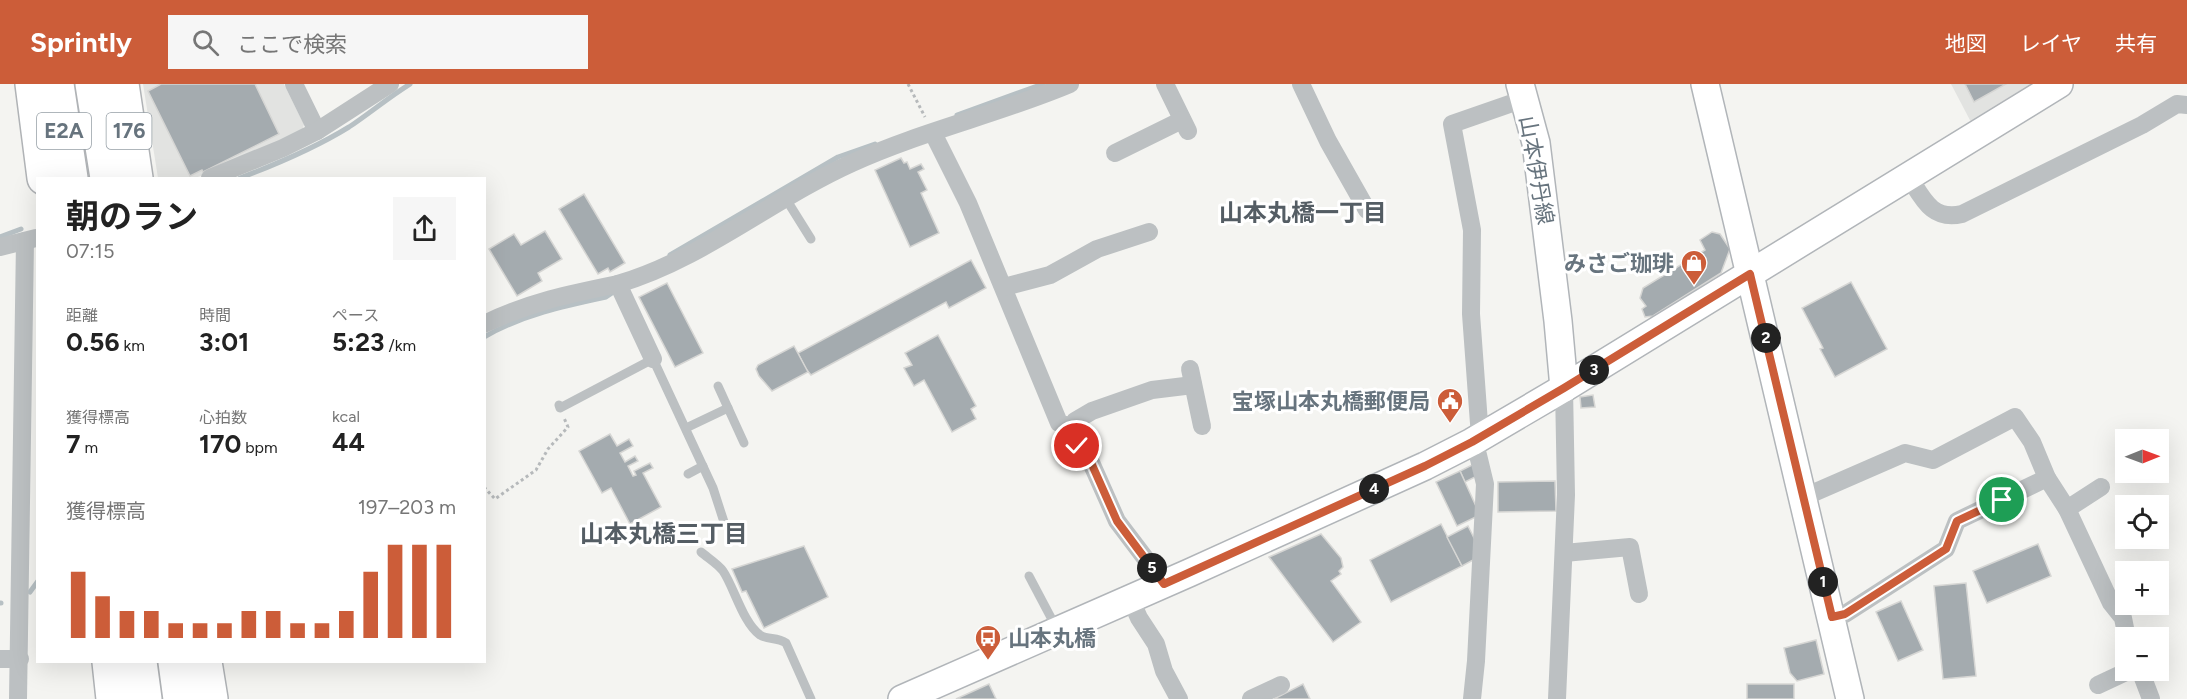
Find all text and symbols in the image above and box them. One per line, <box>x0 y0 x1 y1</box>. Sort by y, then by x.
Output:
search box <box>168 15 588 69</box>
text: Sprintly <box>30 25 132 59</box>
icon: search <box>189 26 222 59</box>
text: ここで検索 <box>237 31 347 58</box>
text: 地図 <box>1945 31 1987 56</box>
text: レイヤ <box>2020 31 2082 56</box>
text: 共有 <box>2115 31 2157 56</box>
road number: E2A <box>37 113 91 149</box>
road number: 176 <box>106 113 152 149</box>
street label: 山本伊丹線 <box>1514 114 1559 227</box>
text: 朝のラン <box>66 197 198 236</box>
button: share <box>393 197 456 260</box>
district label: 山本丸橋一丁目 <box>1219 198 1387 227</box>
text: 07:15 <box>66 239 114 263</box>
shop icon: みさご珈琲 <box>1679 248 1709 286</box>
place label: みさご珈琲 <box>1564 250 1674 277</box>
text: 距離 <box>66 306 98 325</box>
text: 時間 <box>199 306 231 325</box>
text: ペース <box>332 306 379 325</box>
pin: 2 <box>1751 323 1781 353</box>
text: 0.56 <box>66 326 119 358</box>
text: 3:01 <box>199 326 249 358</box>
text: 5:23 <box>332 326 384 358</box>
text: 2 <box>1761 328 1771 347</box>
text: km <box>119 336 145 355</box>
text: /km <box>384 336 416 355</box>
pin: 3 <box>1579 355 1609 385</box>
text: 3 <box>1590 360 1598 379</box>
public building icon: 宝塚山本丸橋郵便局 <box>1435 386 1465 424</box>
place label: 宝塚山本丸橋郵便局 <box>1232 388 1430 415</box>
text: kcal <box>332 407 360 426</box>
text: 獲得標高 <box>66 408 130 427</box>
text: 心拍数 <box>199 408 247 427</box>
pin <box>1051 420 1102 471</box>
text: 44 <box>332 426 365 458</box>
text: 7 <box>66 428 80 460</box>
text: 170 <box>199 428 241 460</box>
icon: check <box>1060 429 1093 462</box>
north arrow <box>2115 429 2169 483</box>
map controls <box>2115 429 2169 681</box>
text: m <box>80 438 98 457</box>
text: bpm <box>241 438 278 457</box>
pin: 4 <box>1359 474 1389 504</box>
pin <box>1976 474 2027 525</box>
text: 4 <box>1369 479 1379 498</box>
icon: arrive <box>1985 483 2018 516</box>
text: 197–203 m <box>358 495 456 519</box>
button: locate <box>2115 495 2169 549</box>
text: 獲得標高 <box>66 499 146 523</box>
district label: 山本丸橋三丁目 <box>580 519 748 548</box>
pin: 5 <box>1137 553 1167 583</box>
text: 5 <box>1147 558 1157 577</box>
button: + <box>2115 561 2169 615</box>
pin: 1 <box>1808 567 1838 597</box>
text: 1 <box>1820 572 1826 591</box>
bus stop icon: 山本丸橋 <box>973 623 1003 661</box>
place label: 山本丸橋 <box>1008 625 1096 652</box>
button: − <box>2115 627 2169 681</box>

